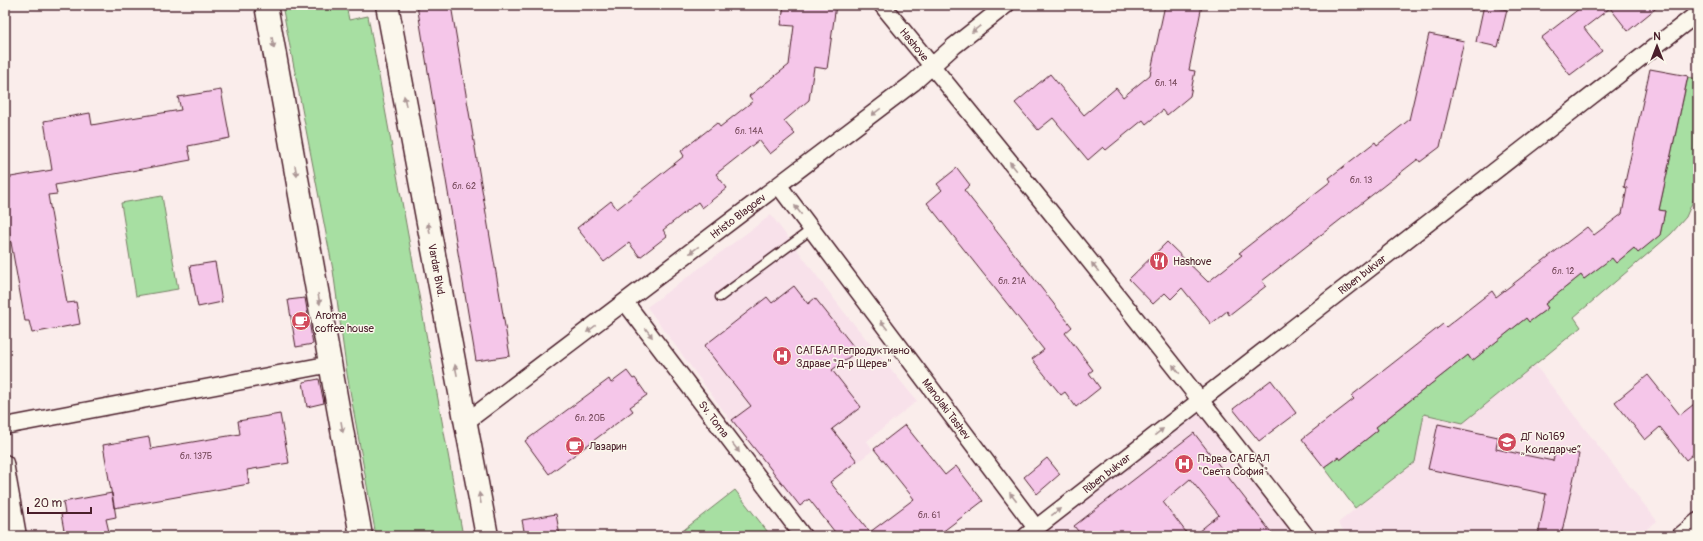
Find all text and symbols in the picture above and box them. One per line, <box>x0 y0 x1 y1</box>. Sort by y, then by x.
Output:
street label: Hashove <box>897 25 932 64</box>
one-way arrow <box>970 25 981 33</box>
north arrow <box>1637 26 1677 66</box>
text: N <box>1653 30 1661 43</box>
one-way arrow <box>271 37 277 49</box>
house number: бл. 14 <box>1155 78 1178 89</box>
one-way arrow <box>402 95 408 107</box>
one-way arrow <box>870 108 881 116</box>
house number: бл. 14А <box>735 126 763 137</box>
one-way arrow <box>1009 161 1018 172</box>
one-way arrow <box>294 165 300 177</box>
house number: бл. 13 <box>1350 175 1372 186</box>
house number: бл. 62 <box>452 181 476 192</box>
street label: Hristo Blagoev <box>707 191 768 241</box>
one-way arrow <box>794 205 802 216</box>
one-way arrow <box>426 222 432 234</box>
street label: Vardar Blvd. <box>426 243 448 298</box>
one-way arrow <box>689 246 700 254</box>
restaurant icon: Hashove <box>1148 250 1170 272</box>
street label: Riben bukvar <box>1336 252 1389 297</box>
place label: Hashove <box>1173 255 1212 268</box>
one-way arrow <box>1091 262 1099 273</box>
house number: бл. 12 <box>1552 266 1574 277</box>
house number: бл. 21А <box>998 276 1026 287</box>
one-way arrow <box>316 293 322 305</box>
place label: Aroma coffee house <box>315 309 374 335</box>
cafe icon: Aroma coffee house <box>290 310 312 332</box>
one-way arrow <box>880 320 888 331</box>
one-way arrow <box>585 324 596 333</box>
one-way arrow <box>645 328 653 339</box>
place label: САГБАЛ Репродуктивно Здраве "Д-р Щерев" <box>796 344 910 370</box>
hospital icon: САГБАЛ Репродуктивно Здраве "Д-р Щерев" <box>771 345 793 367</box>
one-way arrow <box>453 364 459 376</box>
one-way arrow <box>1172 364 1181 374</box>
street label: Manolaki Tashev <box>920 376 974 442</box>
street label: Sv. Toma <box>696 398 732 440</box>
house number: бл. 20Б <box>575 413 605 424</box>
one-way arrow <box>339 421 345 433</box>
one-way arrow <box>1153 428 1164 436</box>
place label: ДГ №169 „Коледарче“ <box>1520 430 1581 456</box>
school or university icon: ДГ №169 „Коледарче“ <box>1496 431 1518 453</box>
cafe icon: Лазарин <box>564 435 586 457</box>
place label: Лазарин <box>588 440 627 453</box>
one-way arrow <box>732 442 741 453</box>
house number: бл. 137Б <box>180 451 212 462</box>
street label: Riben bukvar <box>1080 451 1133 496</box>
place label: Първа САГБАЛ "Света София" <box>1198 452 1269 478</box>
hospital icon: Първа САГБАЛ "Света София" <box>1173 453 1195 475</box>
scale bar <box>28 489 91 515</box>
one-way arrow <box>1009 491 1017 502</box>
one-way arrow <box>477 492 483 504</box>
text: 20 m <box>34 496 63 511</box>
one-way arrow <box>1051 508 1062 516</box>
house number: бл. 61 <box>918 510 940 521</box>

